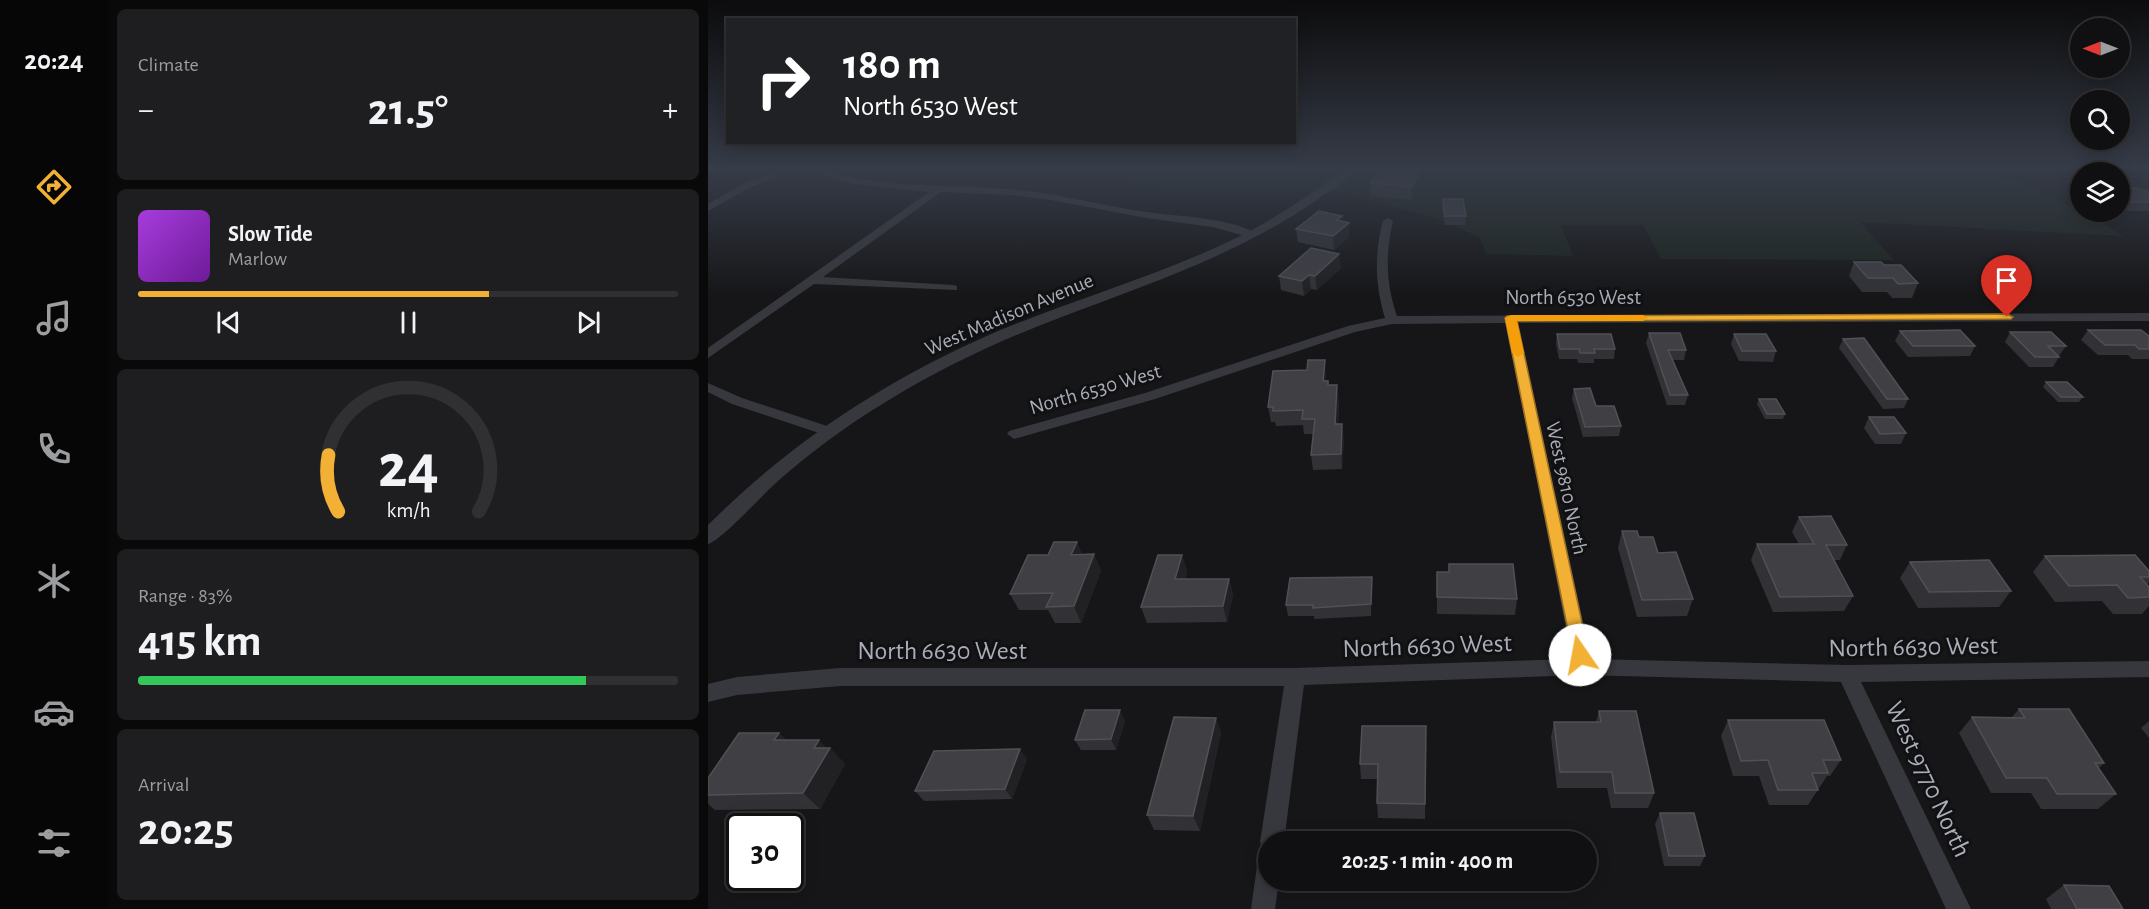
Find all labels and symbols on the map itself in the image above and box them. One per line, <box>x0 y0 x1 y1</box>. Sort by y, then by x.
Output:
north arrow <box>2070 18 2130 78</box>
pin <box>1981 255 2032 317</box>
street label: West Madison Avenue <box>922 269 1097 359</box>
street label: North 6530 West <box>1505 287 1641 308</box>
street label: North 6530 West <box>1027 361 1164 418</box>
street label: West 9810 North <box>1542 420 1591 557</box>
position arrow <box>1548 623 1612 687</box>
street label: North 6630 West <box>1342 630 1512 662</box>
street label: North 6630 West <box>1828 633 1998 661</box>
street label: North 6630 West <box>857 638 1027 664</box>
street label: West 9770 North <box>1881 698 1975 861</box>
speed limit sign: 30 <box>726 813 804 891</box>

